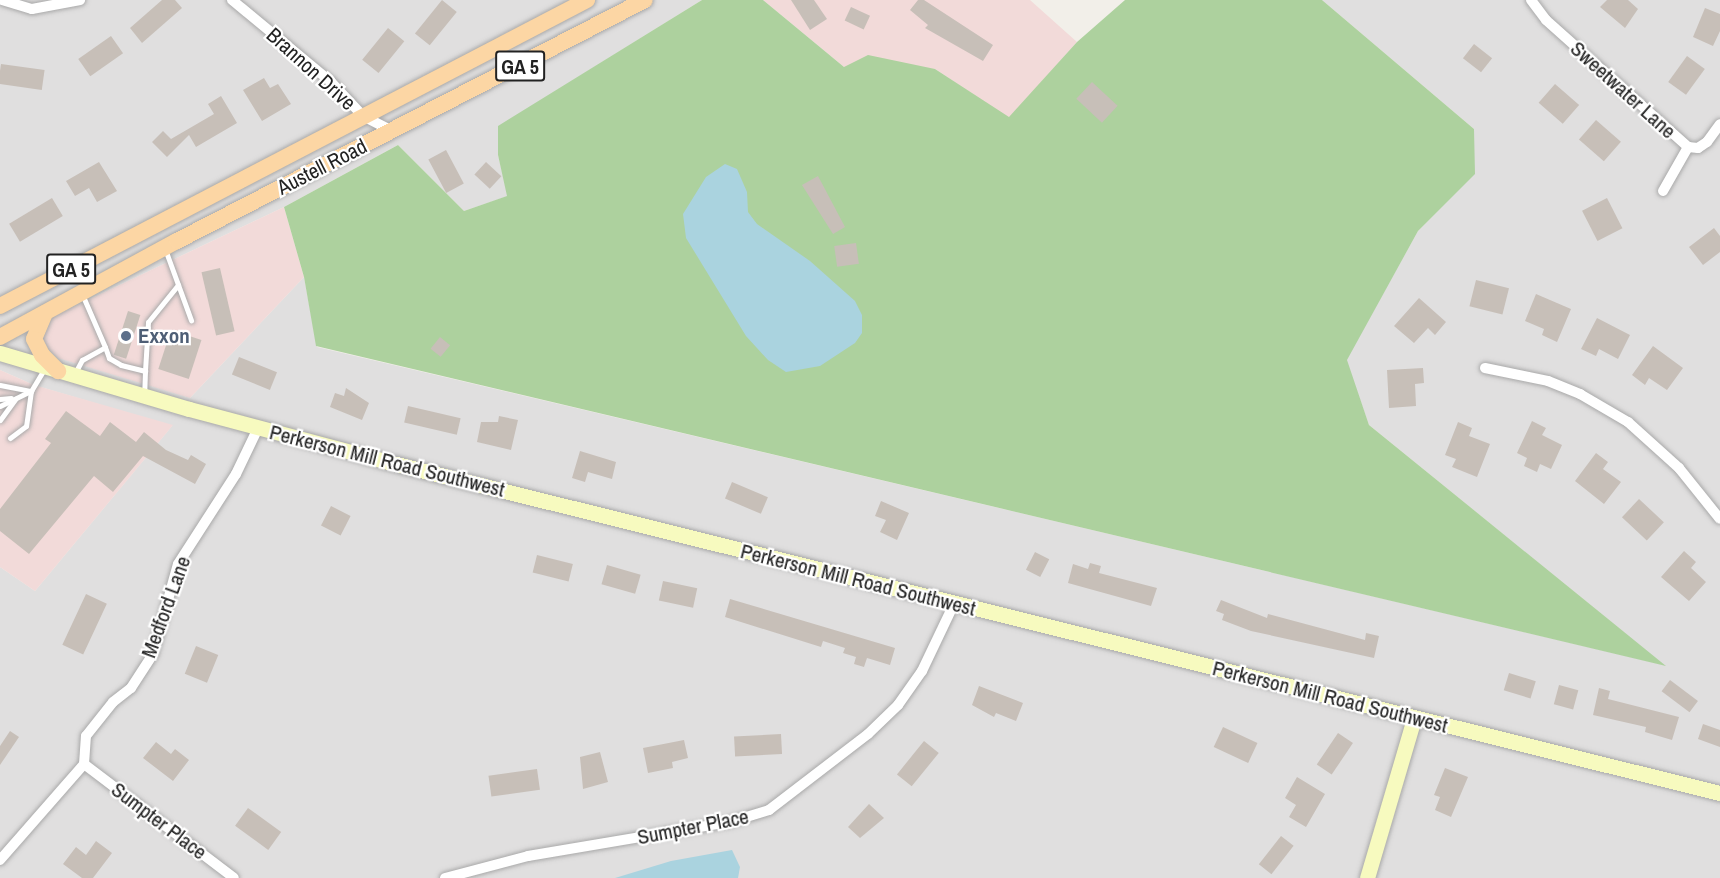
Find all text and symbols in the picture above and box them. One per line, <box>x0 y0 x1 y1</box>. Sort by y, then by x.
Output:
street label: Brannon Drive <box>261 22 361 116</box>
street label: Sweetwater Lane <box>1565 36 1681 144</box>
road number: GA 5 <box>494 49 546 83</box>
street label: Austell Road <box>273 134 371 200</box>
road number: GA 5 <box>46 252 97 286</box>
place label: Exxon <box>138 323 190 349</box>
marker: Exxon <box>119 329 133 343</box>
street label: Perkerson Mill Road Southwest <box>267 420 507 502</box>
street label: Perkerson Mill Road Southwest <box>738 539 978 621</box>
street label: Medford Lane <box>136 553 196 661</box>
street label: Perkerson Mill Road Southwest <box>1210 656 1450 738</box>
street label: Sumpter Place <box>106 777 212 865</box>
street label: Sumpter Place <box>635 804 751 850</box>

